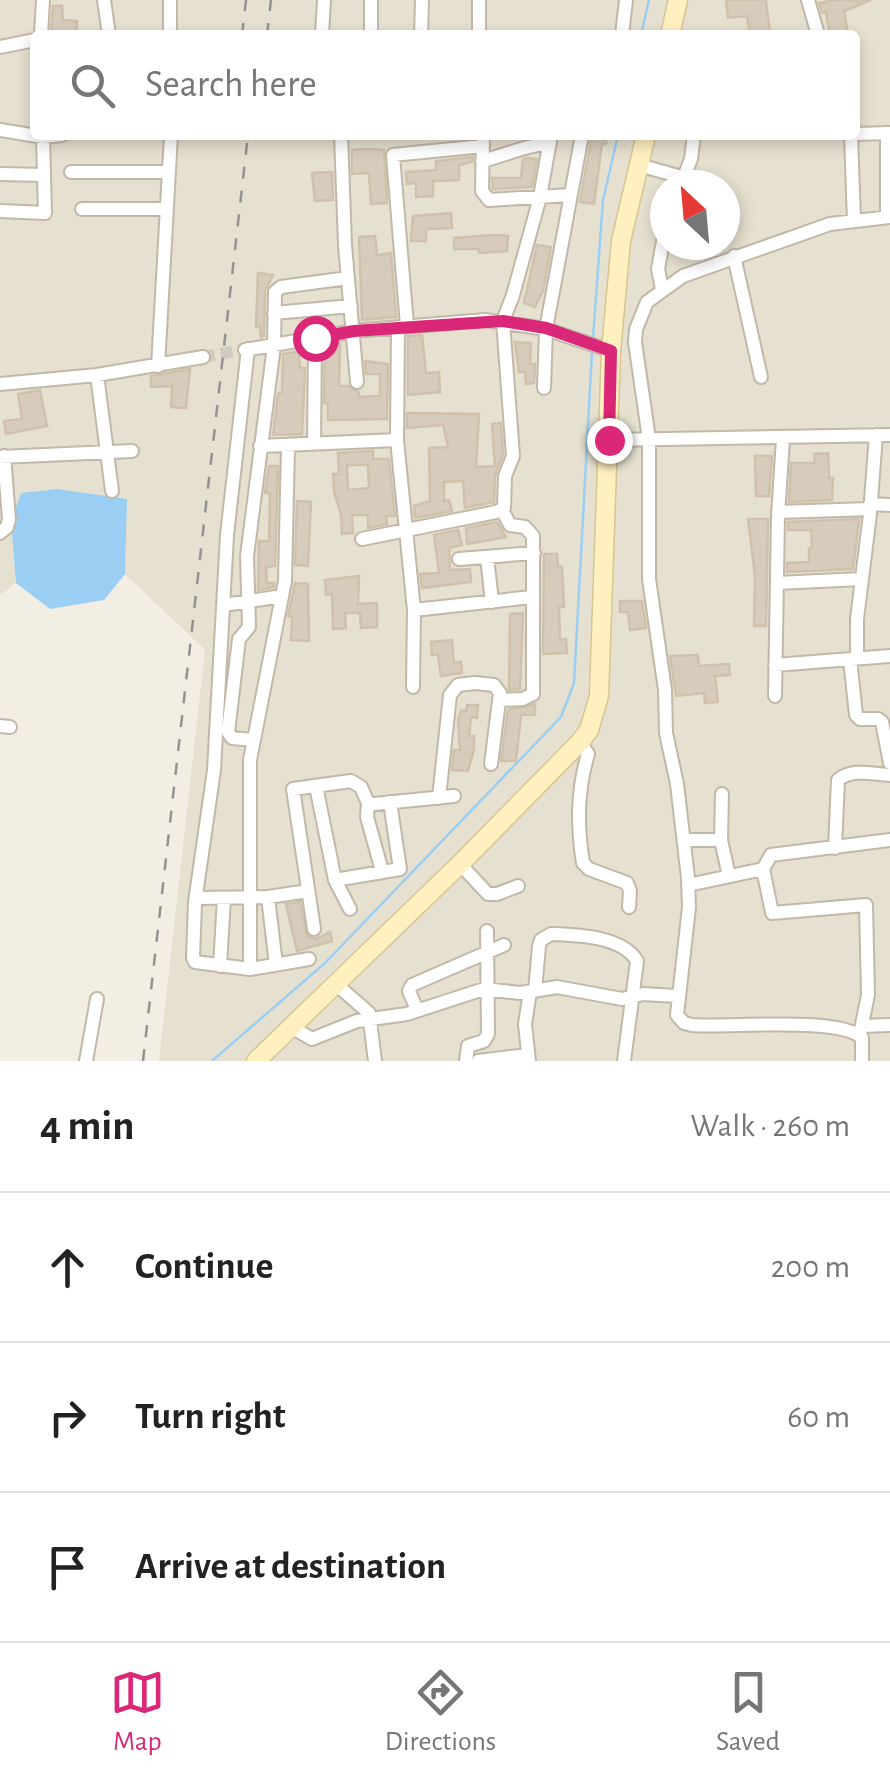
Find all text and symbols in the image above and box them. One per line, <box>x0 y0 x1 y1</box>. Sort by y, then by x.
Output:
search box <box>30 30 860 140</box>
icon: search <box>65 58 120 113</box>
text: Search here <box>145 66 317 104</box>
north arrow <box>650 170 740 260</box>
route start <box>293 316 339 362</box>
route end <box>587 418 633 464</box>
text: 4 min <box>40 1105 135 1147</box>
text: Walk · 260 m <box>691 1110 850 1142</box>
icon: ahead <box>40 1240 95 1295</box>
text: Continue <box>135 1248 273 1286</box>
text: 200 m <box>771 1251 850 1283</box>
icon: right <box>40 1390 95 1445</box>
text: Turn right <box>135 1398 285 1436</box>
text: 60 m <box>787 1401 850 1433</box>
icon: arrive <box>40 1540 95 1595</box>
text: Arrive at destination <box>135 1548 446 1586</box>
tab: Map <box>110 1665 165 1759</box>
tab: Directions <box>385 1665 496 1759</box>
tab: Saved <box>716 1665 780 1759</box>

